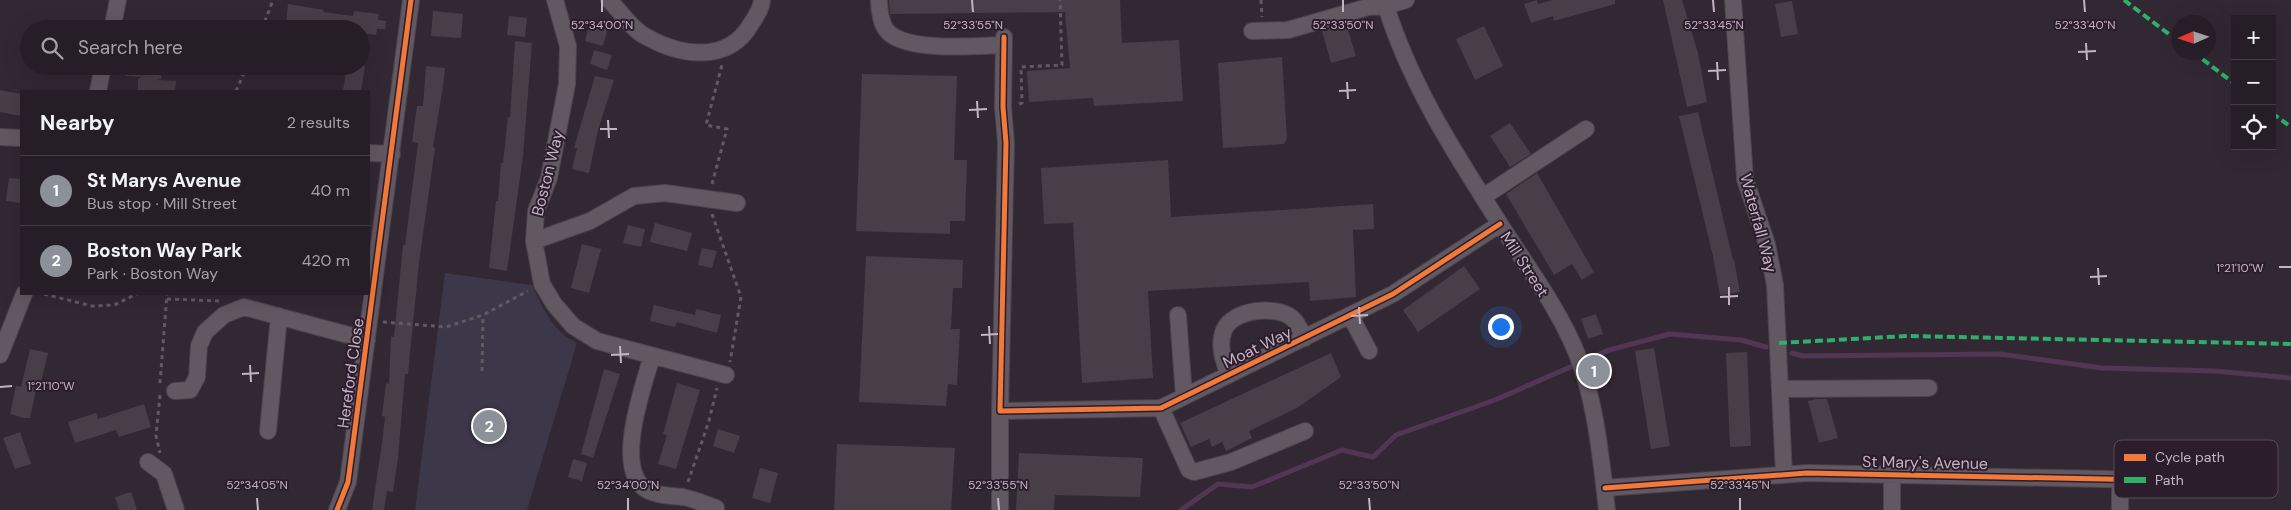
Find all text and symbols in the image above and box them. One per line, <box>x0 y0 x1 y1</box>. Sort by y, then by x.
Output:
north arrow <box>2171 15 2216 60</box>
map controls <box>2231 15 2276 150</box>
button: + <box>2231 15 2276 60</box>
text: 52°34'00"N <box>571 17 633 33</box>
text: 52°33'55"N <box>943 17 1003 33</box>
text: 52°33'50"N <box>1312 17 1374 33</box>
text: 52°33'45"N <box>1684 17 1744 33</box>
text: 52°33'40"N <box>2055 17 2115 33</box>
search box <box>20 20 370 75</box>
icon: search <box>38 34 66 62</box>
text: Search here <box>78 35 183 60</box>
button: − <box>2231 60 2276 105</box>
button: locate <box>2231 105 2276 150</box>
text: Nearby <box>40 109 114 137</box>
text: 2 results <box>287 112 350 133</box>
street label: Boston Way <box>527 128 568 218</box>
text: St Marys Avenue <box>87 168 242 193</box>
street label: Waterfall Way <box>1735 171 1782 275</box>
text: 1 <box>53 180 59 201</box>
text: 40 m <box>311 180 350 201</box>
text: Bus stop · Mill Street <box>87 193 237 214</box>
street label: Mill Street <box>1496 228 1554 301</box>
text: Boston Way Park <box>87 238 242 263</box>
text: 2 <box>51 250 61 271</box>
text: 420 m <box>302 250 350 271</box>
text: 1°21'10"W <box>2216 260 2264 276</box>
text: Park · Boston Way <box>87 263 218 284</box>
your location <box>1488 314 1514 340</box>
street label: Hereford Close <box>332 317 369 429</box>
street label: Moat Way <box>1219 322 1295 373</box>
pin: 1 <box>1578 352 1610 390</box>
text: 1°21'10"W <box>27 378 75 394</box>
pin: 2 <box>473 407 505 445</box>
legend <box>2114 440 2278 498</box>
text: Cycle path <box>2155 448 2225 466</box>
street label: St Mary's Avenue <box>1862 451 1988 474</box>
text: Path <box>2155 471 2184 489</box>
text: 52°34'05"N <box>226 477 288 493</box>
text: 52°34'00"N <box>597 477 659 493</box>
text: 52°33'55"N <box>968 477 1028 493</box>
text: 52°33'50"N <box>1338 477 1400 493</box>
text: 52°33'45"N <box>1710 477 1770 493</box>

